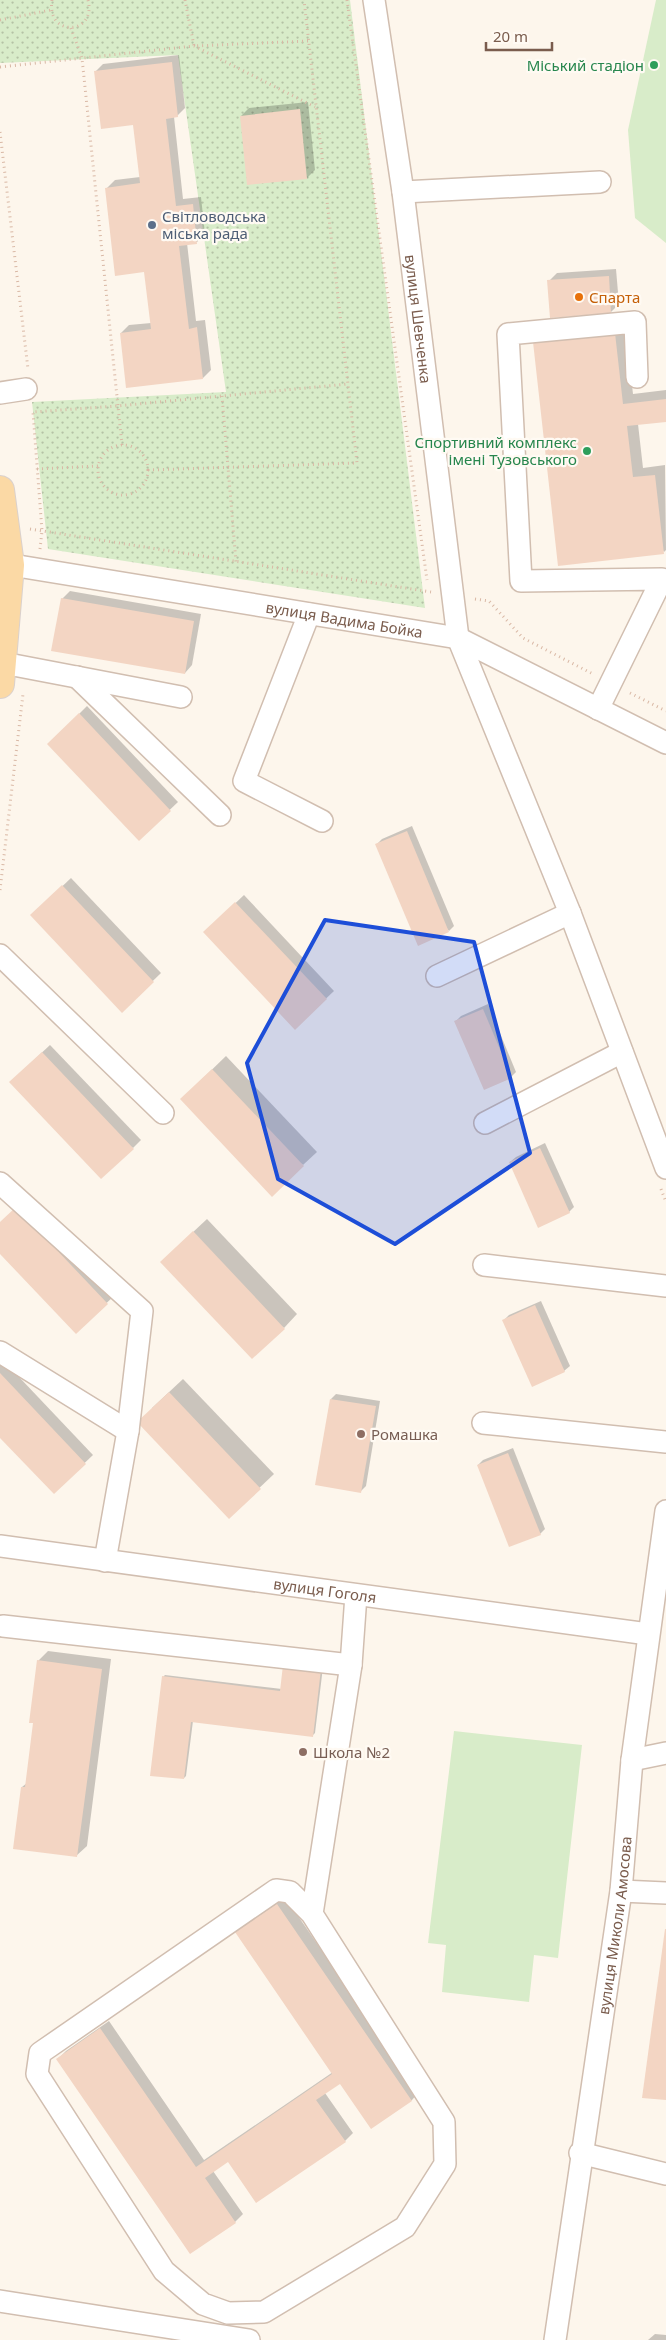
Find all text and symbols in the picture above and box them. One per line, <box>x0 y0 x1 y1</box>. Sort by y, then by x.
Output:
scale bar <box>486 20 552 52</box>
text: 20 m <box>493 26 528 46</box>
place label: Міський стадіон <box>527 55 644 75</box>
marker: Міський стадіон <box>648 59 660 71</box>
place label: Світловодська міська рада <box>162 206 266 243</box>
marker: Світловодська міська рада <box>146 219 158 231</box>
street label: вулиця Шевченка <box>401 253 437 384</box>
place label: Спарта <box>589 287 640 307</box>
marker: Спарта <box>573 291 585 303</box>
place label: Спортивний комплекс імені Тузовського <box>415 432 577 469</box>
marker: Спортивний комплекс імені Тузовського <box>581 445 593 457</box>
street label: вулиця Вадима Бойка <box>264 597 424 642</box>
place label: Ромашка <box>371 1424 438 1444</box>
marker: Ромашка <box>355 1428 367 1440</box>
street label: вулиця Гоголя <box>272 1573 378 1607</box>
place label: Школа №2 <box>313 1742 390 1762</box>
marker: Школа №2 <box>297 1746 309 1758</box>
street label: вулиця Миколи Амосова <box>593 1835 636 2016</box>

